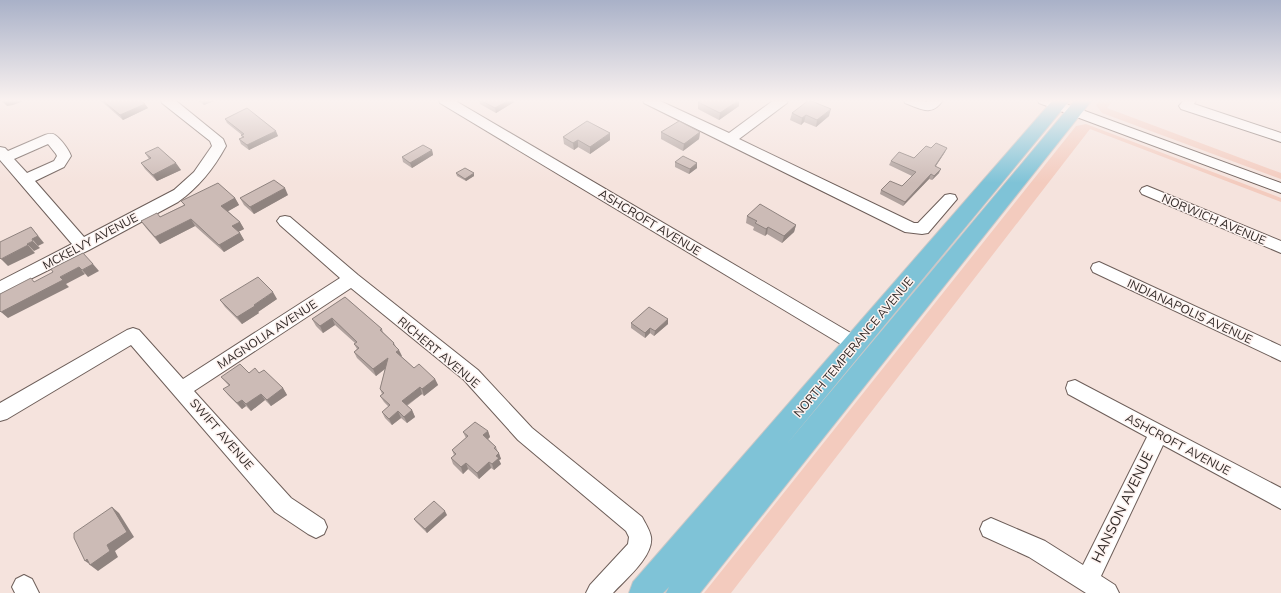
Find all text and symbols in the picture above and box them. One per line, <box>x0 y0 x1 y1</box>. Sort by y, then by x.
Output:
street label: ASHCROFT AVENUE <box>596 186 704 258</box>
street label: NORWICH AVENUE <box>1160 190 1268 248</box>
street label: MCKELVY AVENUE <box>40 210 140 272</box>
street label: NORTH TEMPERANCE AVENUE <box>790 274 916 420</box>
street label: INDIANAPOLIS AVENUE <box>1125 275 1255 347</box>
street label: MAGNOLIA AVENUE <box>214 296 320 372</box>
street label: RICHERT AVENUE <box>395 313 483 391</box>
street label: SWIFT AVENUE <box>187 395 257 473</box>
street label: ASHCROFT AVENUE <box>1123 410 1233 478</box>
street label: HANSON AVENUE <box>1087 448 1157 566</box>

